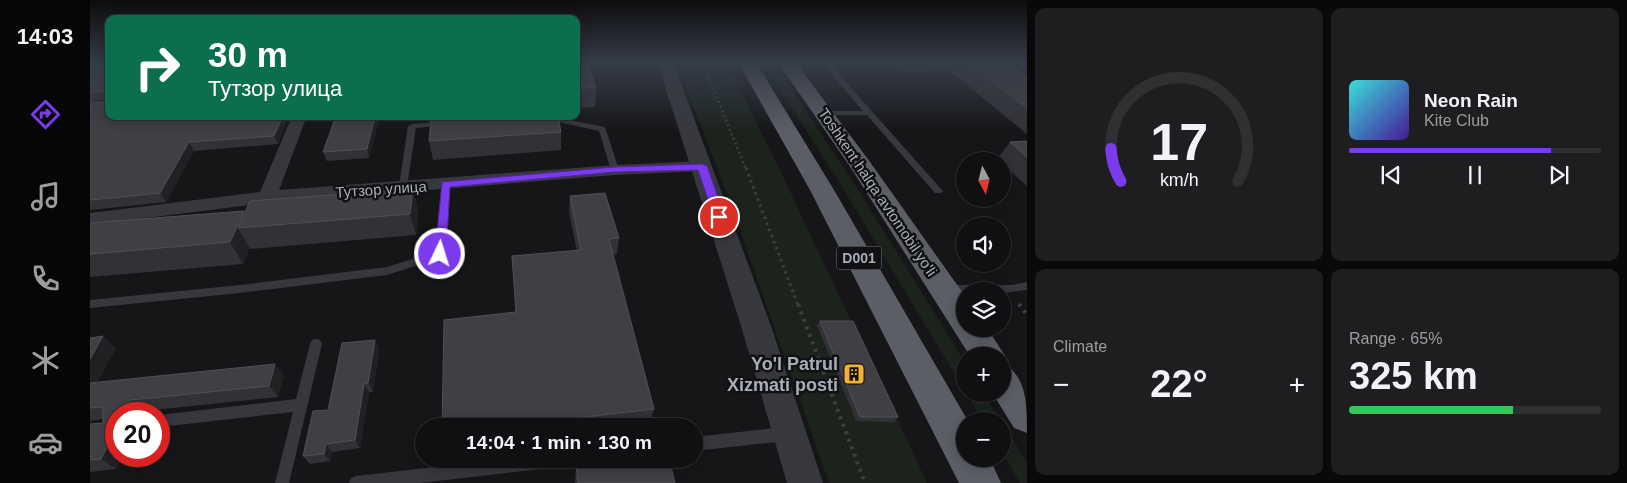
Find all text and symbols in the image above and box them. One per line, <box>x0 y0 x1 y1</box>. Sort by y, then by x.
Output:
text: 14:03 <box>17 24 73 49</box>
icon: right <box>125 35 190 100</box>
text: 30 m <box>208 35 288 74</box>
text: Тутзор улица <box>208 76 342 101</box>
text: Neon Rain <box>1424 90 1518 111</box>
icon: directions <box>28 97 63 132</box>
street label: Toshkent halqa avtomobil yo'li <box>815 105 941 279</box>
text: Kite Club <box>1424 112 1489 129</box>
text: 17 <box>1150 113 1208 171</box>
north arrow <box>956 152 1011 208</box>
map controls <box>956 152 1011 467</box>
icon: previous <box>1377 161 1405 189</box>
icon: pause <box>1461 161 1489 189</box>
icon: next <box>1545 161 1573 189</box>
text: km/h <box>1160 170 1198 190</box>
street label: Тутзор улица <box>335 177 428 201</box>
icon: music <box>28 179 63 214</box>
pin <box>698 196 740 238</box>
icon: arrive <box>705 203 733 231</box>
button: sound <box>956 217 1011 272</box>
position arrow <box>413 227 465 279</box>
road number: D001 <box>836 247 882 270</box>
icon: phone <box>28 261 63 296</box>
button: layers <box>956 282 1011 337</box>
text: Range · 65% <box>1349 330 1442 347</box>
text: Climate <box>1053 338 1107 355</box>
icon: climate <box>28 343 63 378</box>
button: + <box>956 347 1011 402</box>
place label: Yo'l Patrul Xizmati posti <box>727 354 838 395</box>
text: 325 km <box>1349 355 1478 397</box>
building icon: Yo'l Patrul Xizmati posti <box>842 362 866 386</box>
text: 22° <box>1150 363 1208 405</box>
text: − <box>1053 369 1069 400</box>
text: + <box>1289 369 1305 400</box>
speed limit sign: 20 <box>105 402 170 467</box>
button: − <box>956 412 1011 467</box>
icon: car <box>28 425 63 460</box>
text: 14:04 · 1 min · 130 m <box>466 432 652 453</box>

